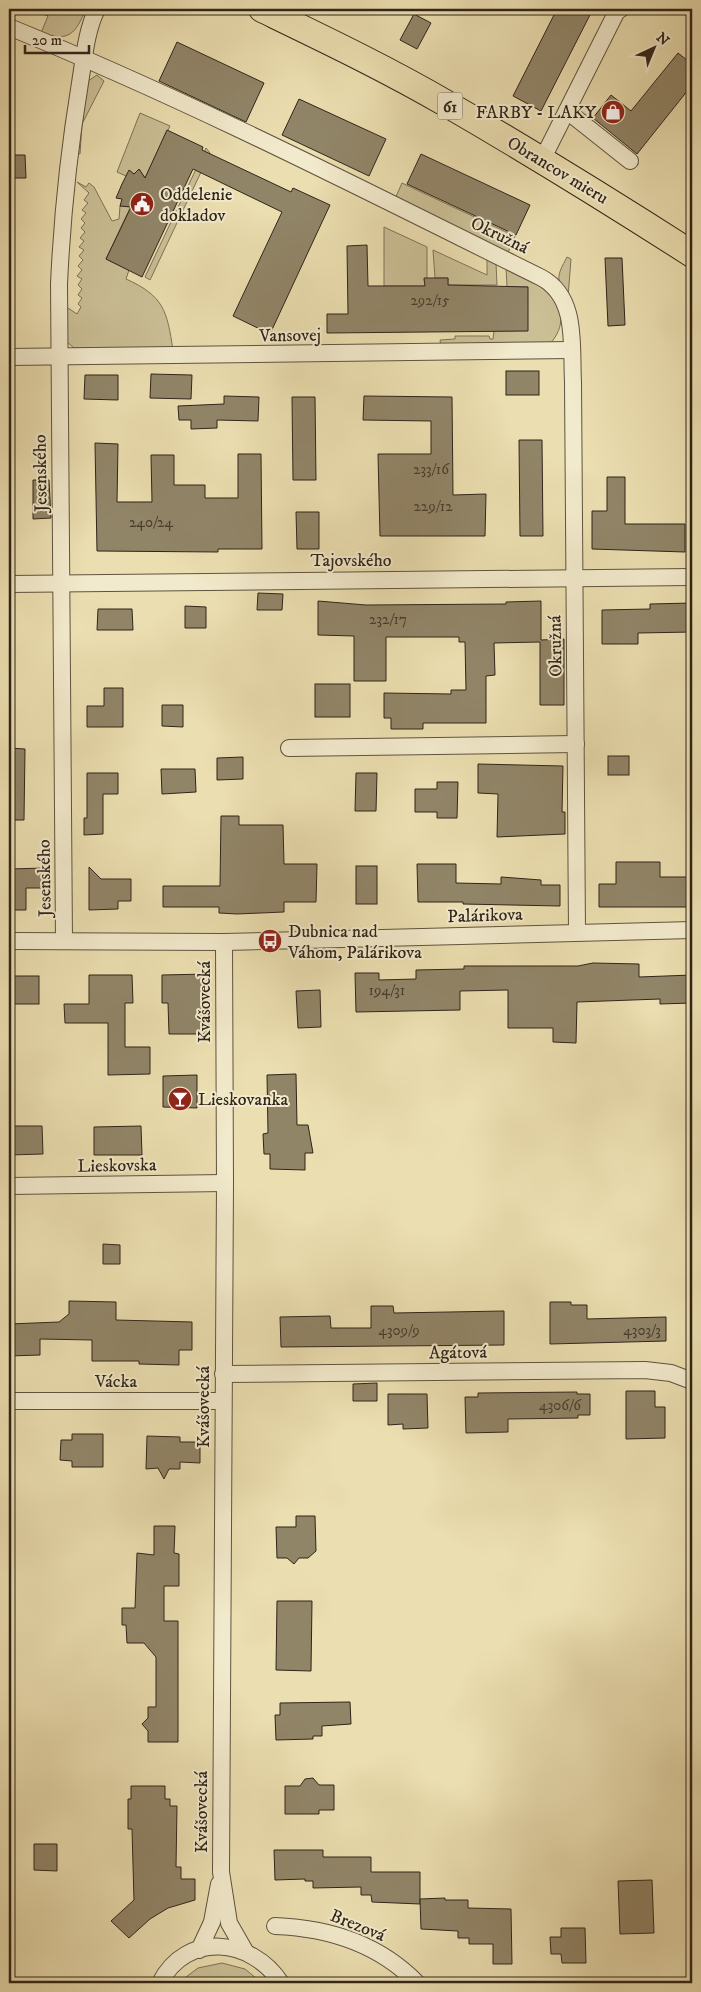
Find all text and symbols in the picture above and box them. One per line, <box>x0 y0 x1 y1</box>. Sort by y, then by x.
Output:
scale bar <box>25 22 89 54</box>
north arrow <box>628 22 678 72</box>
text: N <box>652 29 673 50</box>
text: 20 m <box>32 31 62 50</box>
road number: 61 <box>438 92 462 120</box>
shop icon: FARBY - LAKY <box>600 99 626 125</box>
place label: FARBY - LAKY <box>476 102 597 124</box>
street label: Obrancov mieru <box>503 132 612 210</box>
place label: Oddelenie dokladov <box>160 184 232 227</box>
public building icon: Oddelenie dokladov <box>129 191 155 217</box>
street label: Okružná <box>467 212 532 259</box>
house number: 292/15 <box>410 291 450 310</box>
street label: Vansovej <box>258 324 321 348</box>
street label: Jesenského <box>29 434 53 514</box>
house number: 233/16 <box>413 460 450 479</box>
house number: 229/12 <box>413 497 453 516</box>
house number: 240/24 <box>129 513 173 532</box>
street label: Tajovského <box>310 550 392 572</box>
house number: 232/17 <box>369 610 407 629</box>
street label: Okružná <box>544 615 568 677</box>
street label: Jesenského <box>33 839 57 919</box>
street label: Palárikova <box>447 904 524 928</box>
place label: Dubnica nad Váhom, Palárikova <box>287 921 422 964</box>
bus stop icon: Dubnica nad Váhom, Palárikova <box>257 928 283 954</box>
street label: Kvášovecká <box>194 961 216 1043</box>
house number: 194/31 <box>369 981 405 1000</box>
bar icon: Lieskovanka <box>167 1086 193 1112</box>
place label: Lieskovanka <box>198 1089 288 1111</box>
street label: Lieskovska <box>77 1154 157 1178</box>
house number: 4309/9 <box>378 1321 420 1340</box>
house number: 4303/3 <box>623 1321 661 1340</box>
street label: Agátová <box>429 1341 488 1365</box>
street label: Kvášovecká <box>193 1366 215 1448</box>
street label: Vácka <box>94 1371 137 1393</box>
house number: 4306/6 <box>539 1396 582 1415</box>
street label: Kvášovecká <box>191 1771 213 1853</box>
street label: Brezová <box>327 1905 389 1947</box>

